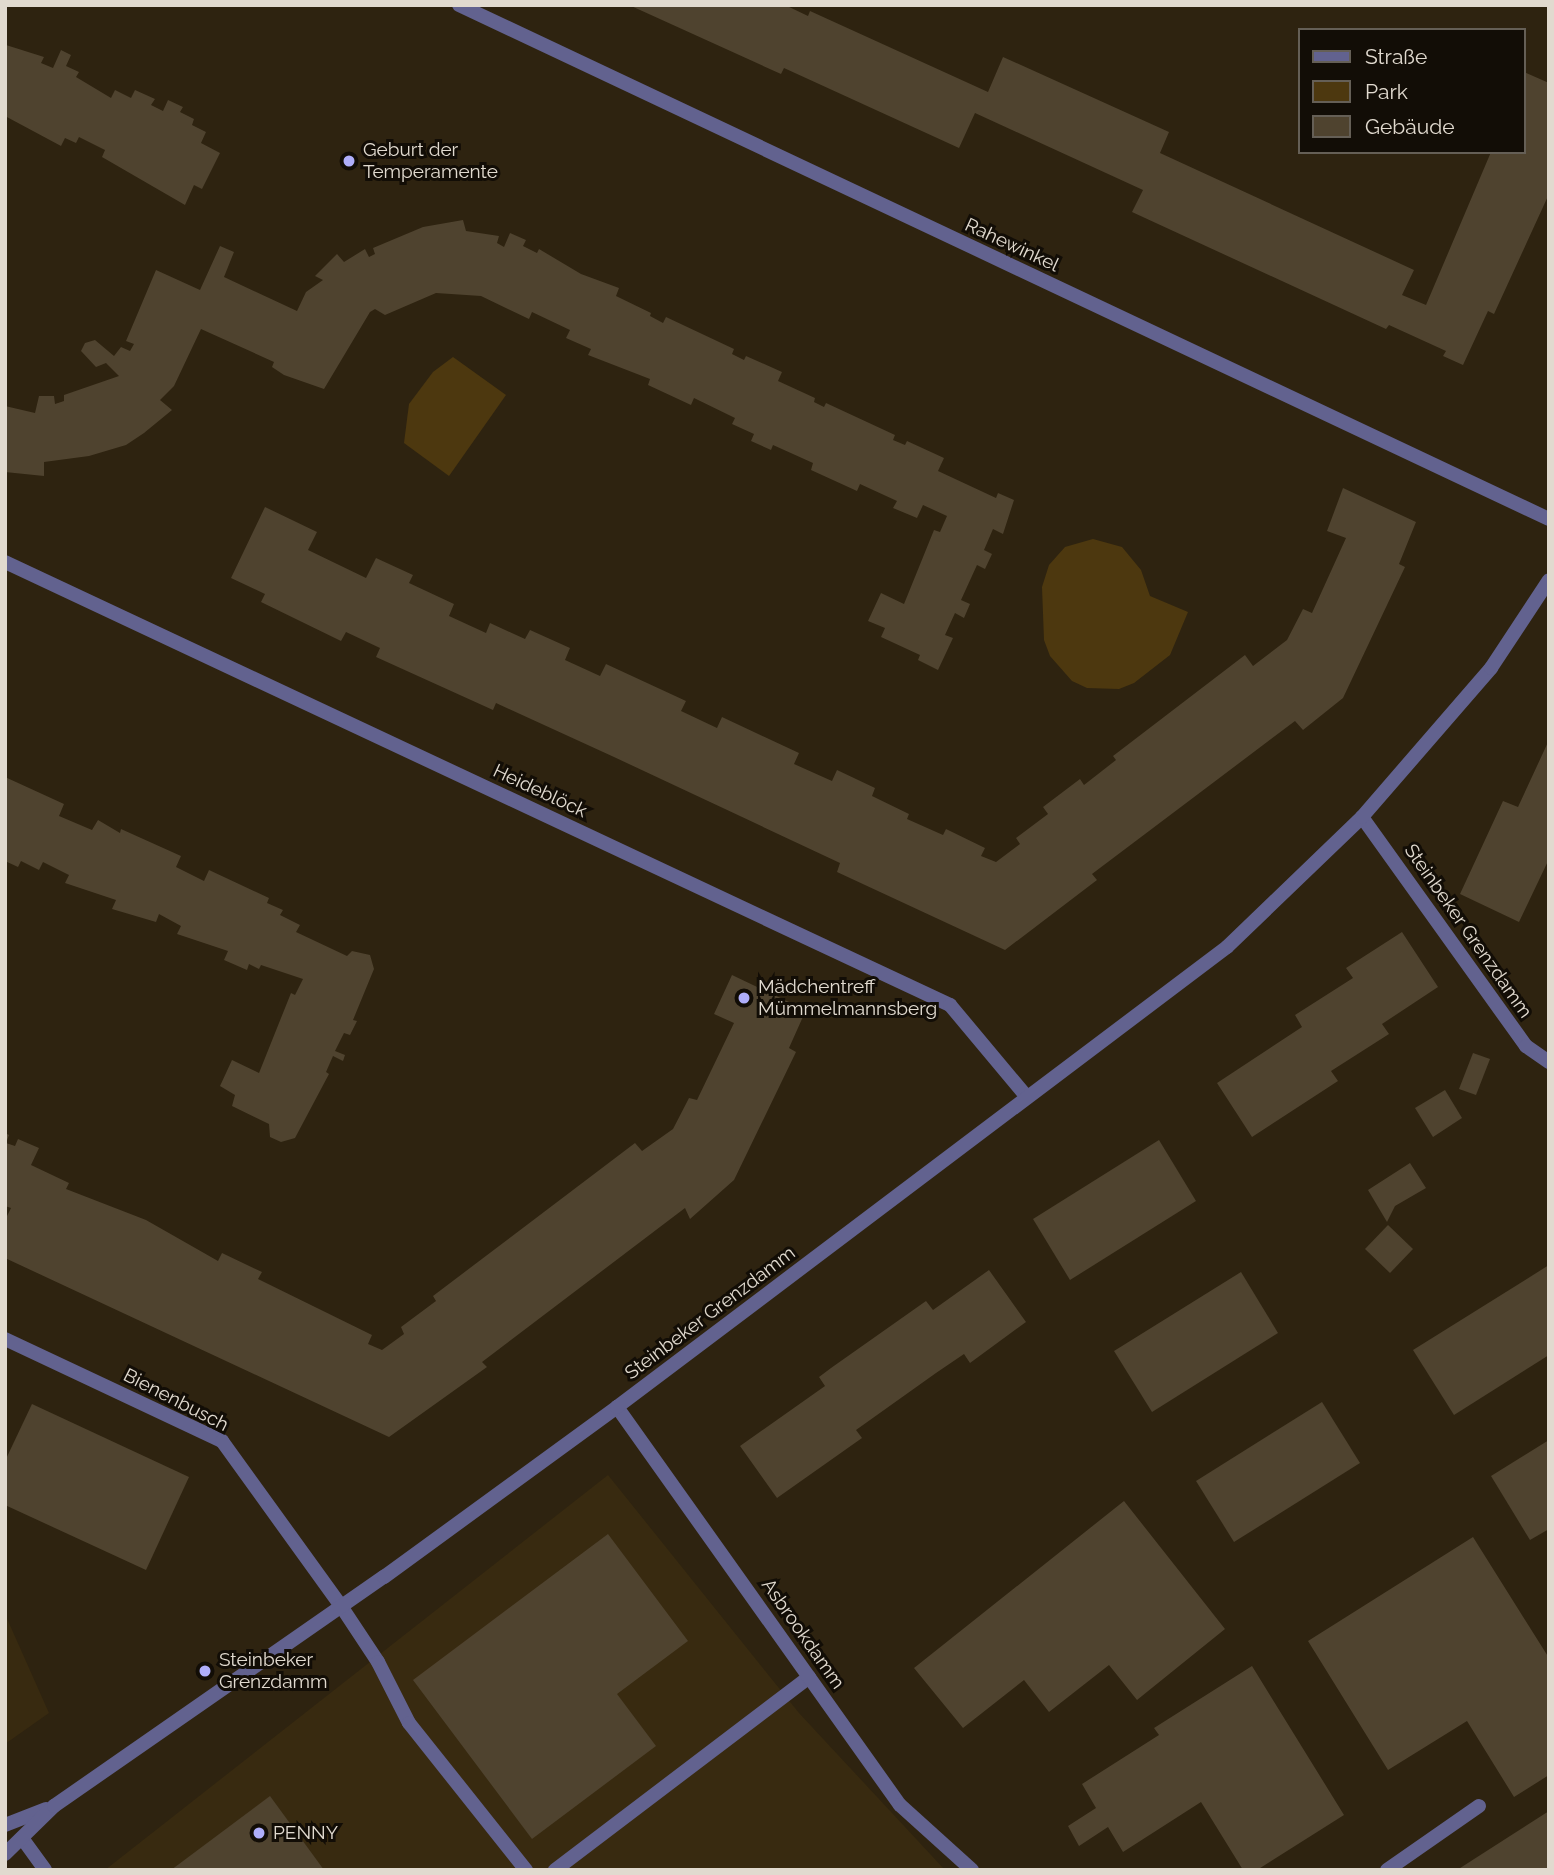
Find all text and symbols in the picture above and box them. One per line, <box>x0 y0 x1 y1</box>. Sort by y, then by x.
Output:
legend <box>1298 28 1526 154</box>
text: Straße <box>1365 44 1427 69</box>
text: Park <box>1365 79 1408 104</box>
text: Gebäude <box>1365 114 1455 139</box>
place label: Geburt der Temperamente <box>363 139 498 183</box>
marker: Geburt der Temperamente <box>341 153 357 169</box>
street label: Rahewinkel <box>961 213 1063 277</box>
street label: Heideblöck <box>489 759 591 823</box>
street label: Steinbeker Grenzdamm <box>1399 839 1537 1023</box>
place label: Mädchentreff Mümmelmannsberg <box>758 976 937 1020</box>
marker: Mädchentreff Mümmelmannsberg <box>736 990 752 1006</box>
street label: Steinbeker Grenzdamm <box>620 1241 800 1385</box>
street label: Bienenbusch <box>120 1364 232 1436</box>
street label: Asbrookdamm <box>757 1575 849 1693</box>
place label: Steinbeker Grenzdamm <box>219 1649 327 1693</box>
marker: Steinbeker Grenzdamm <box>197 1663 213 1679</box>
place label: PENNY <box>273 1822 338 1844</box>
marker: PENNY <box>251 1825 267 1841</box>

